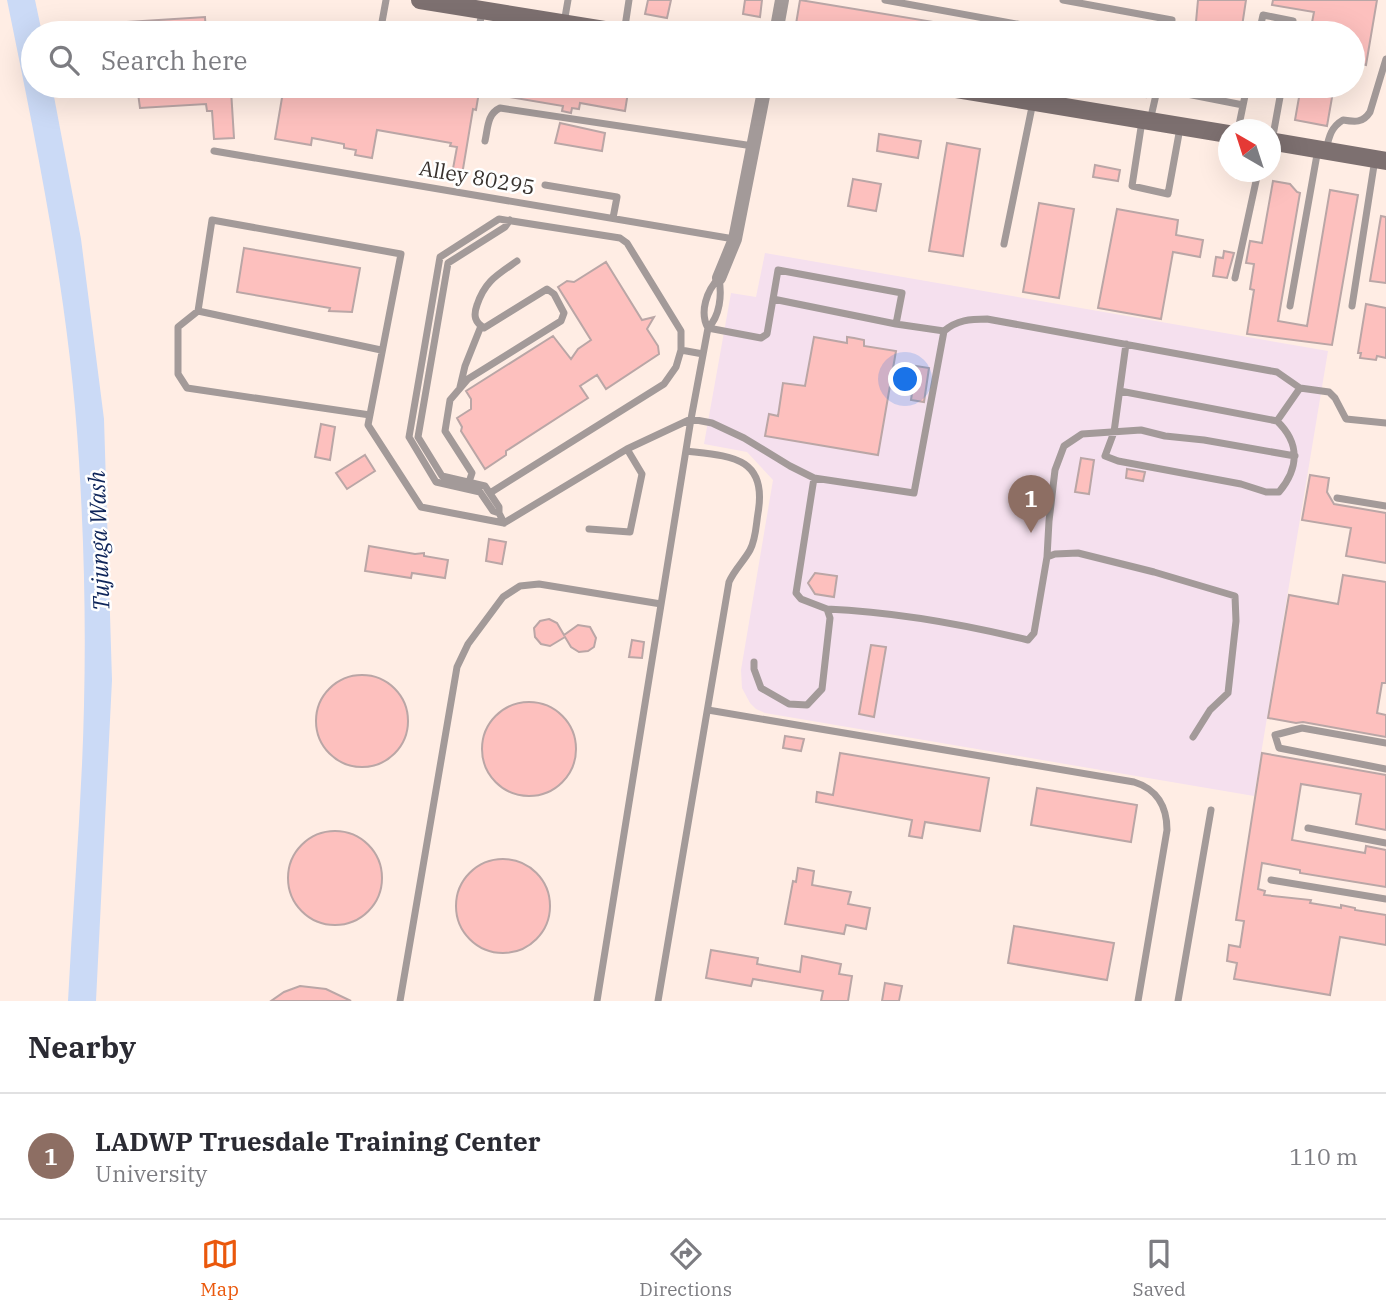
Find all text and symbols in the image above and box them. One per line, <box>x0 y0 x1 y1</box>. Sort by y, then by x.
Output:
search box <box>21 21 1365 98</box>
icon: search <box>45 41 83 79</box>
text: Search here <box>101 43 247 77</box>
north arrow <box>1218 119 1281 182</box>
street label: Alley 80295 <box>417 153 537 201</box>
your location <box>888 362 922 396</box>
water label: Tujunga Wash <box>81 470 115 612</box>
pin: 1 <box>1008 475 1054 533</box>
text: Nearby <box>28 1027 136 1066</box>
text: LADWP Truesdale Training Center <box>95 1124 540 1158</box>
text: 1 <box>44 1141 58 1171</box>
text: 110 m <box>1289 1141 1358 1171</box>
text: University <box>95 1158 207 1188</box>
tab: Map <box>200 1235 239 1301</box>
tab: Directions <box>639 1235 732 1301</box>
tab: Saved <box>1133 1235 1186 1301</box>

